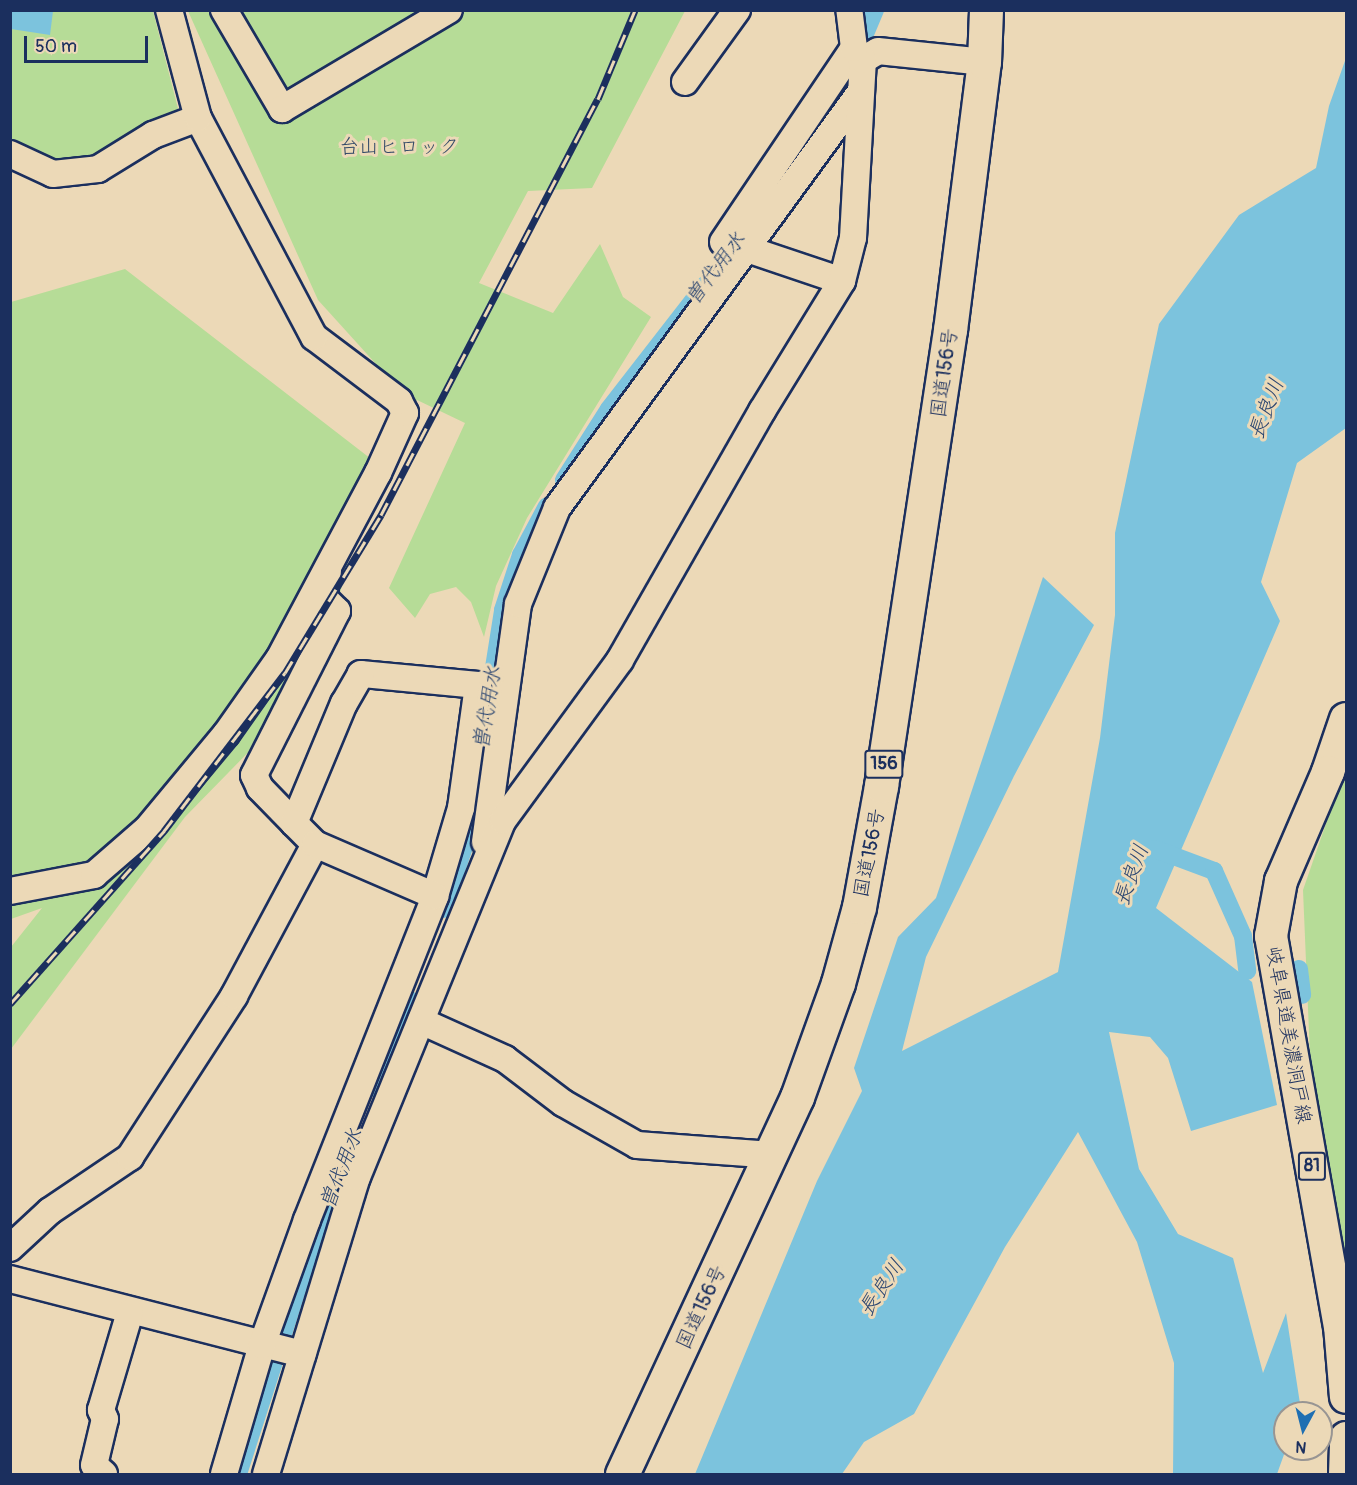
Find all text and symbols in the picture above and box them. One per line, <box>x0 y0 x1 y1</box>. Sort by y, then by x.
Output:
scale bar <box>27 24 152 62</box>
text: 50 m <box>35 35 77 58</box>
park label: 台山ヒロック <box>339 134 459 158</box>
water label: 曽代用水 <box>681 228 751 310</box>
street label: 国道156号 <box>926 327 962 419</box>
water label: 長良川 <box>1244 375 1290 443</box>
water label: 曽代用水 <box>469 665 507 751</box>
road number: 156 <box>863 749 905 779</box>
street label: 国道156号 <box>849 806 889 900</box>
water label: 長良川 <box>1109 841 1155 909</box>
street label: 岐阜県道美濃洞戸線 <box>1262 944 1316 1126</box>
water label: 曽代用水 <box>315 1125 369 1213</box>
road number: 81 <box>1297 1151 1327 1181</box>
water label: 長良川 <box>854 1255 910 1321</box>
street label: 国道156号 <box>671 1261 731 1353</box>
north arrow <box>1273 1401 1333 1461</box>
text: N <box>1294 1436 1308 1457</box>

